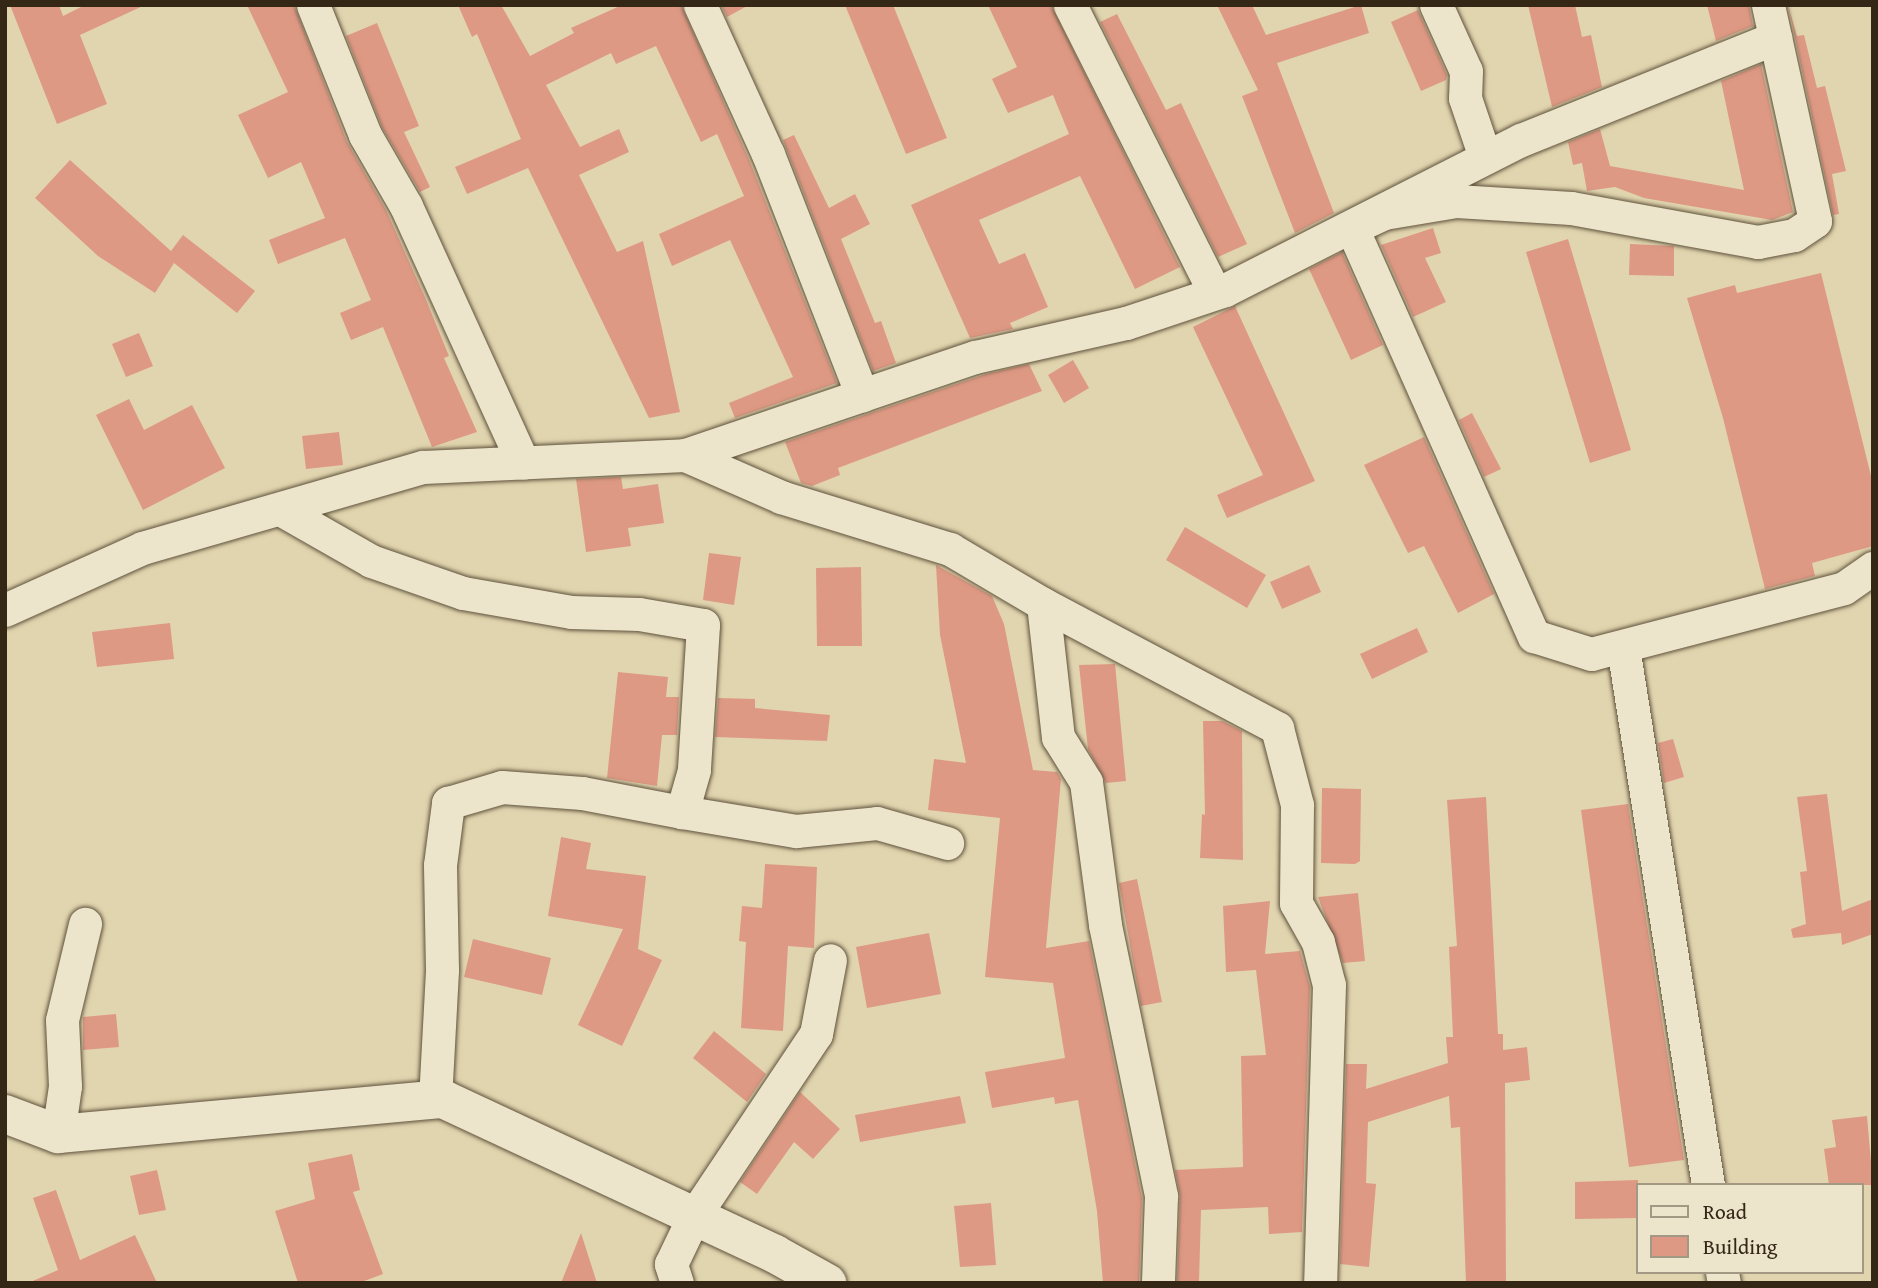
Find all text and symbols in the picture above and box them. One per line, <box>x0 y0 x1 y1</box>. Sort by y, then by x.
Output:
legend <box>1636 1183 1864 1274</box>
text: Road <box>1703 1196 1747 1227</box>
text: Building <box>1703 1231 1777 1262</box>

